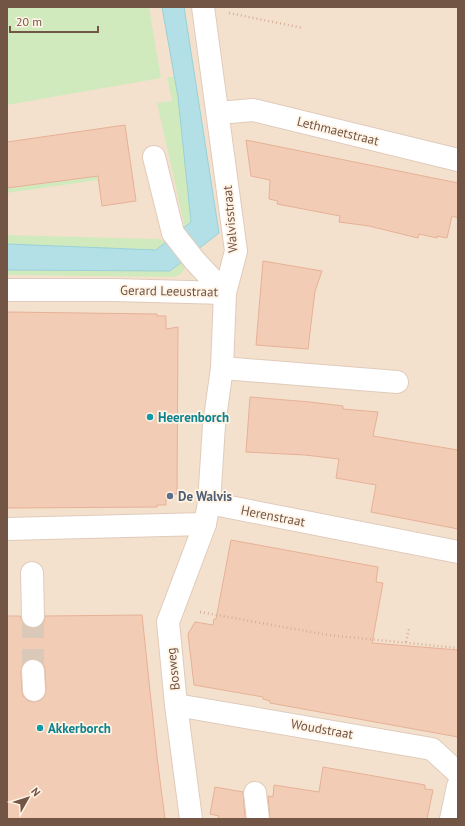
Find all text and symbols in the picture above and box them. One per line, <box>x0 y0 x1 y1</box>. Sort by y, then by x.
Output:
scale bar <box>10 8 98 34</box>
text: 20 m <box>16 14 42 29</box>
street label: Lethmaetstraat <box>295 113 381 150</box>
street label: Walvisstraat <box>219 184 241 253</box>
street label: Gerard Leeustraat <box>120 282 219 300</box>
place label: Heerenborch <box>158 409 229 426</box>
marker: Heerenborch <box>145 412 155 422</box>
place label: De Walvis <box>178 488 233 505</box>
marker: De Walvis <box>165 491 175 501</box>
street label: Herenstraat <box>239 501 307 531</box>
street label: Bosweg <box>162 647 184 691</box>
street label: Woudstraat <box>290 715 355 743</box>
place label: Akkerborch <box>48 720 111 737</box>
marker: Akkerborch <box>35 723 45 733</box>
north arrow <box>8 778 48 818</box>
text: N <box>28 784 43 799</box>

